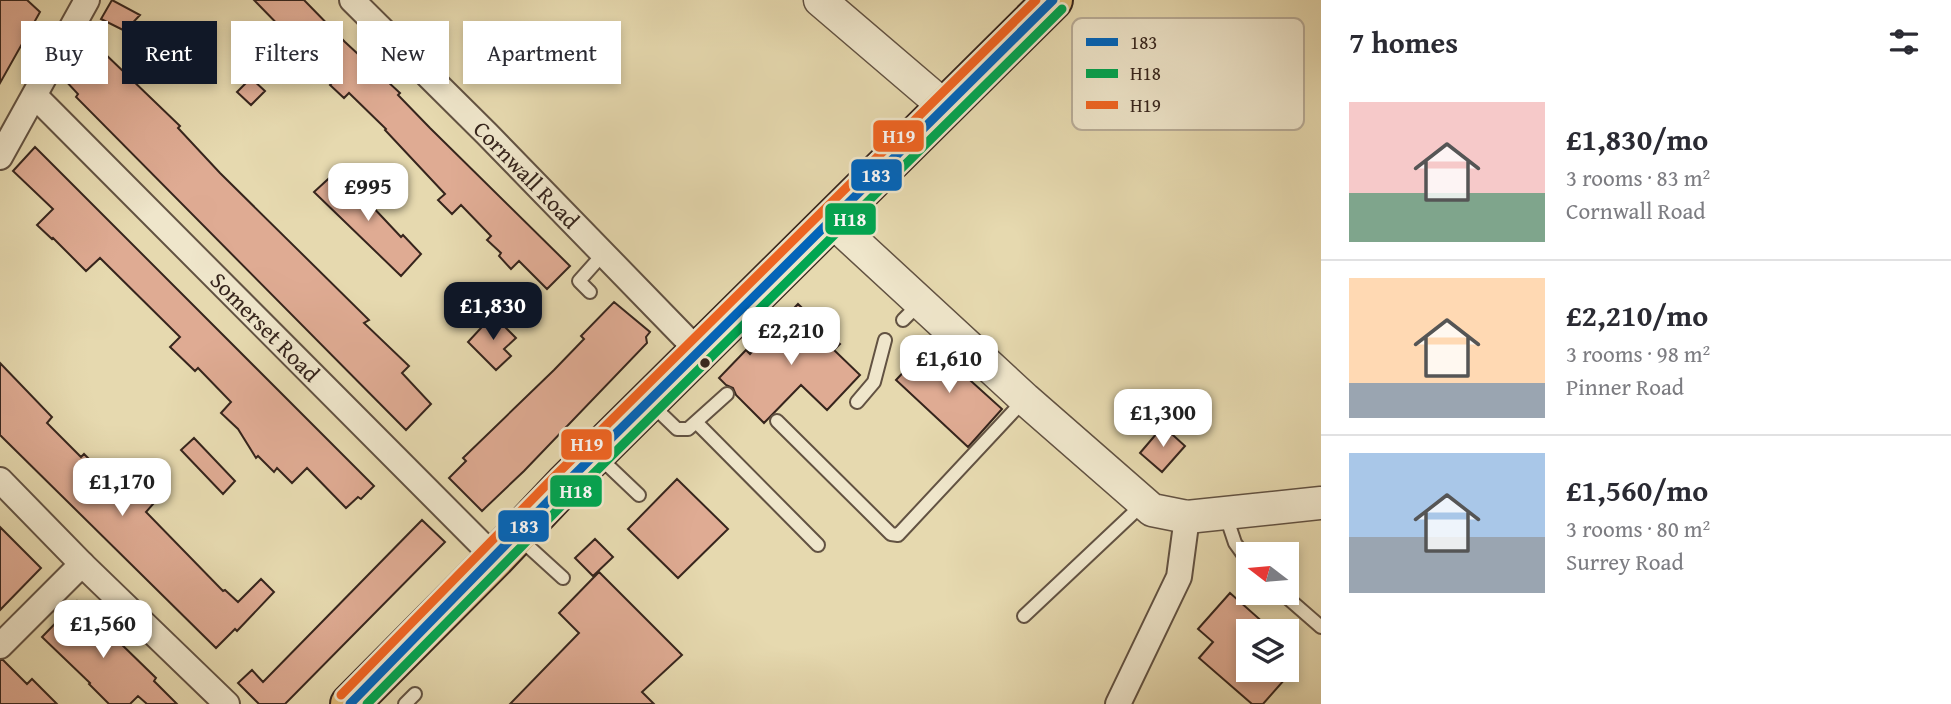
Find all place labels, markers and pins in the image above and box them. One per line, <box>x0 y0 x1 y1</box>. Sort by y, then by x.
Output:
pin: £995 <box>327 164 409 223</box>
pin: £1,830 <box>436 282 550 342</box>
pin: £2,210 <box>734 308 848 367</box>
pin: £1,610 <box>892 336 1006 395</box>
unlabelled marker <box>698 356 712 370</box>
pin: £1,300 <box>1106 390 1220 449</box>
pin: £1,170 <box>65 458 179 518</box>
pin: £1,560 <box>46 600 160 660</box>

